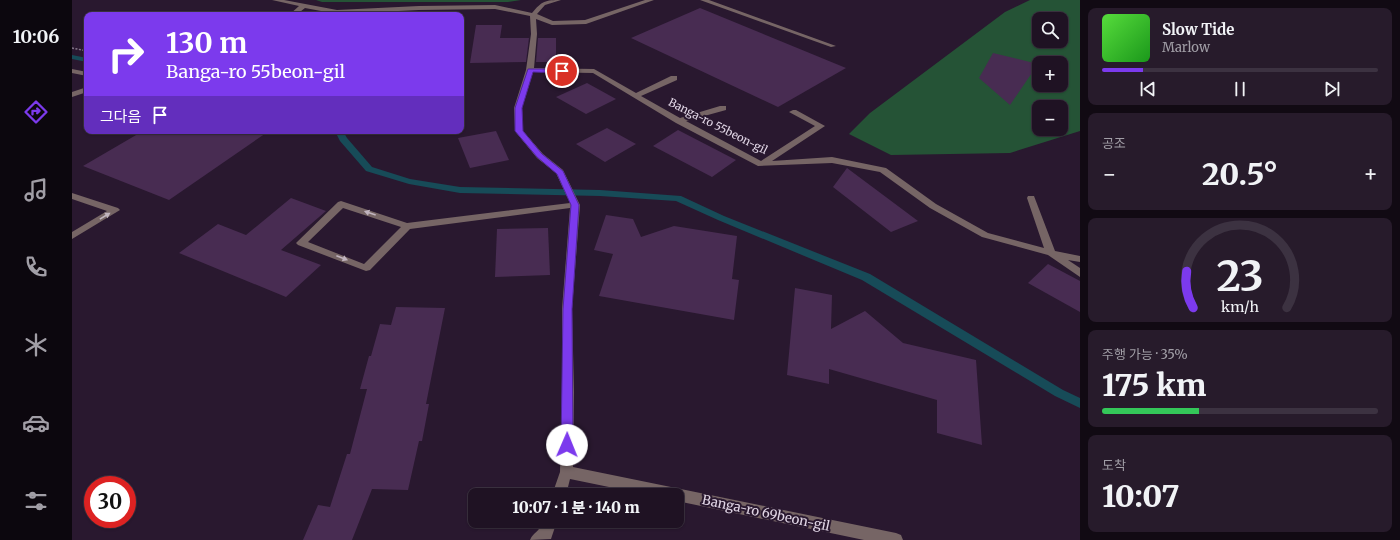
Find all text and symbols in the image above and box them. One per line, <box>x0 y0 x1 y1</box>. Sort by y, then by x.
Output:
map controls <box>1032 12 1068 136</box>
button: search <box>1032 12 1068 48</box>
text: Slow Tide <box>1162 20 1234 39</box>
text: 10:06 <box>13 25 59 48</box>
text: 130 m <box>166 25 248 61</box>
icon: right <box>100 28 152 80</box>
text: Marlow <box>1162 39 1210 56</box>
pin <box>545 54 579 88</box>
button: + <box>1032 56 1068 92</box>
text: Banga-ro 55beon-gil <box>166 60 345 83</box>
icon: arrive <box>551 60 573 82</box>
icon: previous <box>1137 78 1159 100</box>
icon: pause <box>1229 78 1251 100</box>
icon: next <box>1321 78 1343 100</box>
street label: Banga-ro 55beon-gil <box>666 95 770 157</box>
icon: directions <box>22 98 50 126</box>
button: − <box>1032 100 1068 136</box>
icon: arrive <box>149 104 171 126</box>
text: 그다음 <box>100 107 141 126</box>
text: 공조 <box>1102 135 1126 152</box>
text: 20.5° <box>1202 155 1278 193</box>
text: − <box>1102 160 1117 188</box>
text: + <box>1363 160 1378 188</box>
icon: music <box>22 176 50 204</box>
one-way arrow <box>364 210 376 216</box>
one-way arrow <box>100 212 110 220</box>
text: 23 <box>1216 250 1264 302</box>
icon: phone <box>22 253 50 281</box>
one-way arrow <box>336 256 348 262</box>
text: km/h <box>1221 298 1259 316</box>
icon: climate <box>22 331 50 359</box>
text: 주행 가능 · 35% <box>1102 346 1188 363</box>
text: 175 km <box>1102 366 1206 404</box>
icon: car <box>22 409 50 437</box>
position arrow <box>546 424 588 466</box>
text: 도착 <box>1102 457 1126 474</box>
speed limit sign: 30 <box>84 476 136 528</box>
text: 10:07 <box>1102 477 1180 515</box>
icon: filters <box>22 487 50 515</box>
street label: Banga-ro 69beon-gil <box>701 491 831 535</box>
text: 10:07 · 1 분 · 140 m <box>512 498 640 517</box>

